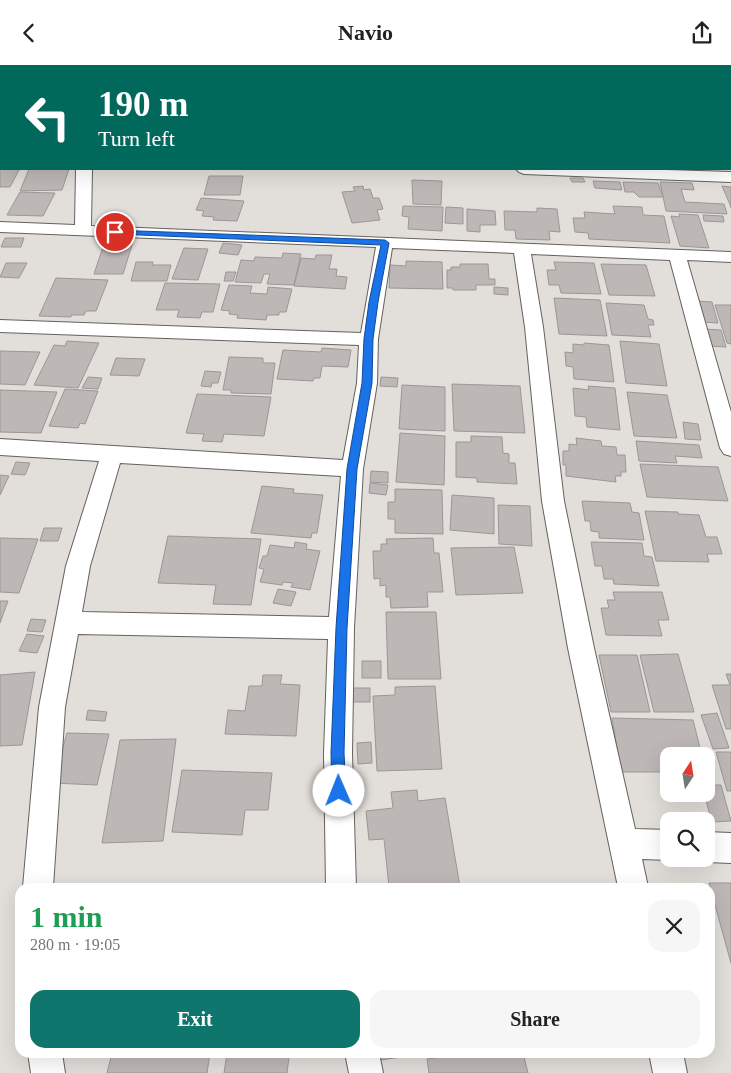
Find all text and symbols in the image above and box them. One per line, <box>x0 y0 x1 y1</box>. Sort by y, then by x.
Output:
icon: back <box>15 19 43 47</box>
icon: share <box>688 19 716 47</box>
text: Navio <box>338 20 393 45</box>
icon: left <box>15 85 80 150</box>
text: 190 m <box>98 85 188 124</box>
text: Turn left <box>98 126 175 151</box>
pin <box>94 211 136 253</box>
icon: arrive <box>101 218 129 246</box>
north arrow <box>660 747 715 803</box>
map controls <box>660 747 715 867</box>
position arrow <box>312 764 364 816</box>
button: search <box>660 812 715 867</box>
text: 1 min <box>30 900 103 933</box>
button: close <box>648 900 700 952</box>
text: 280 m · 19:05 <box>30 936 120 953</box>
button: Exit <box>30 990 360 1048</box>
button: Share <box>370 990 700 1048</box>

